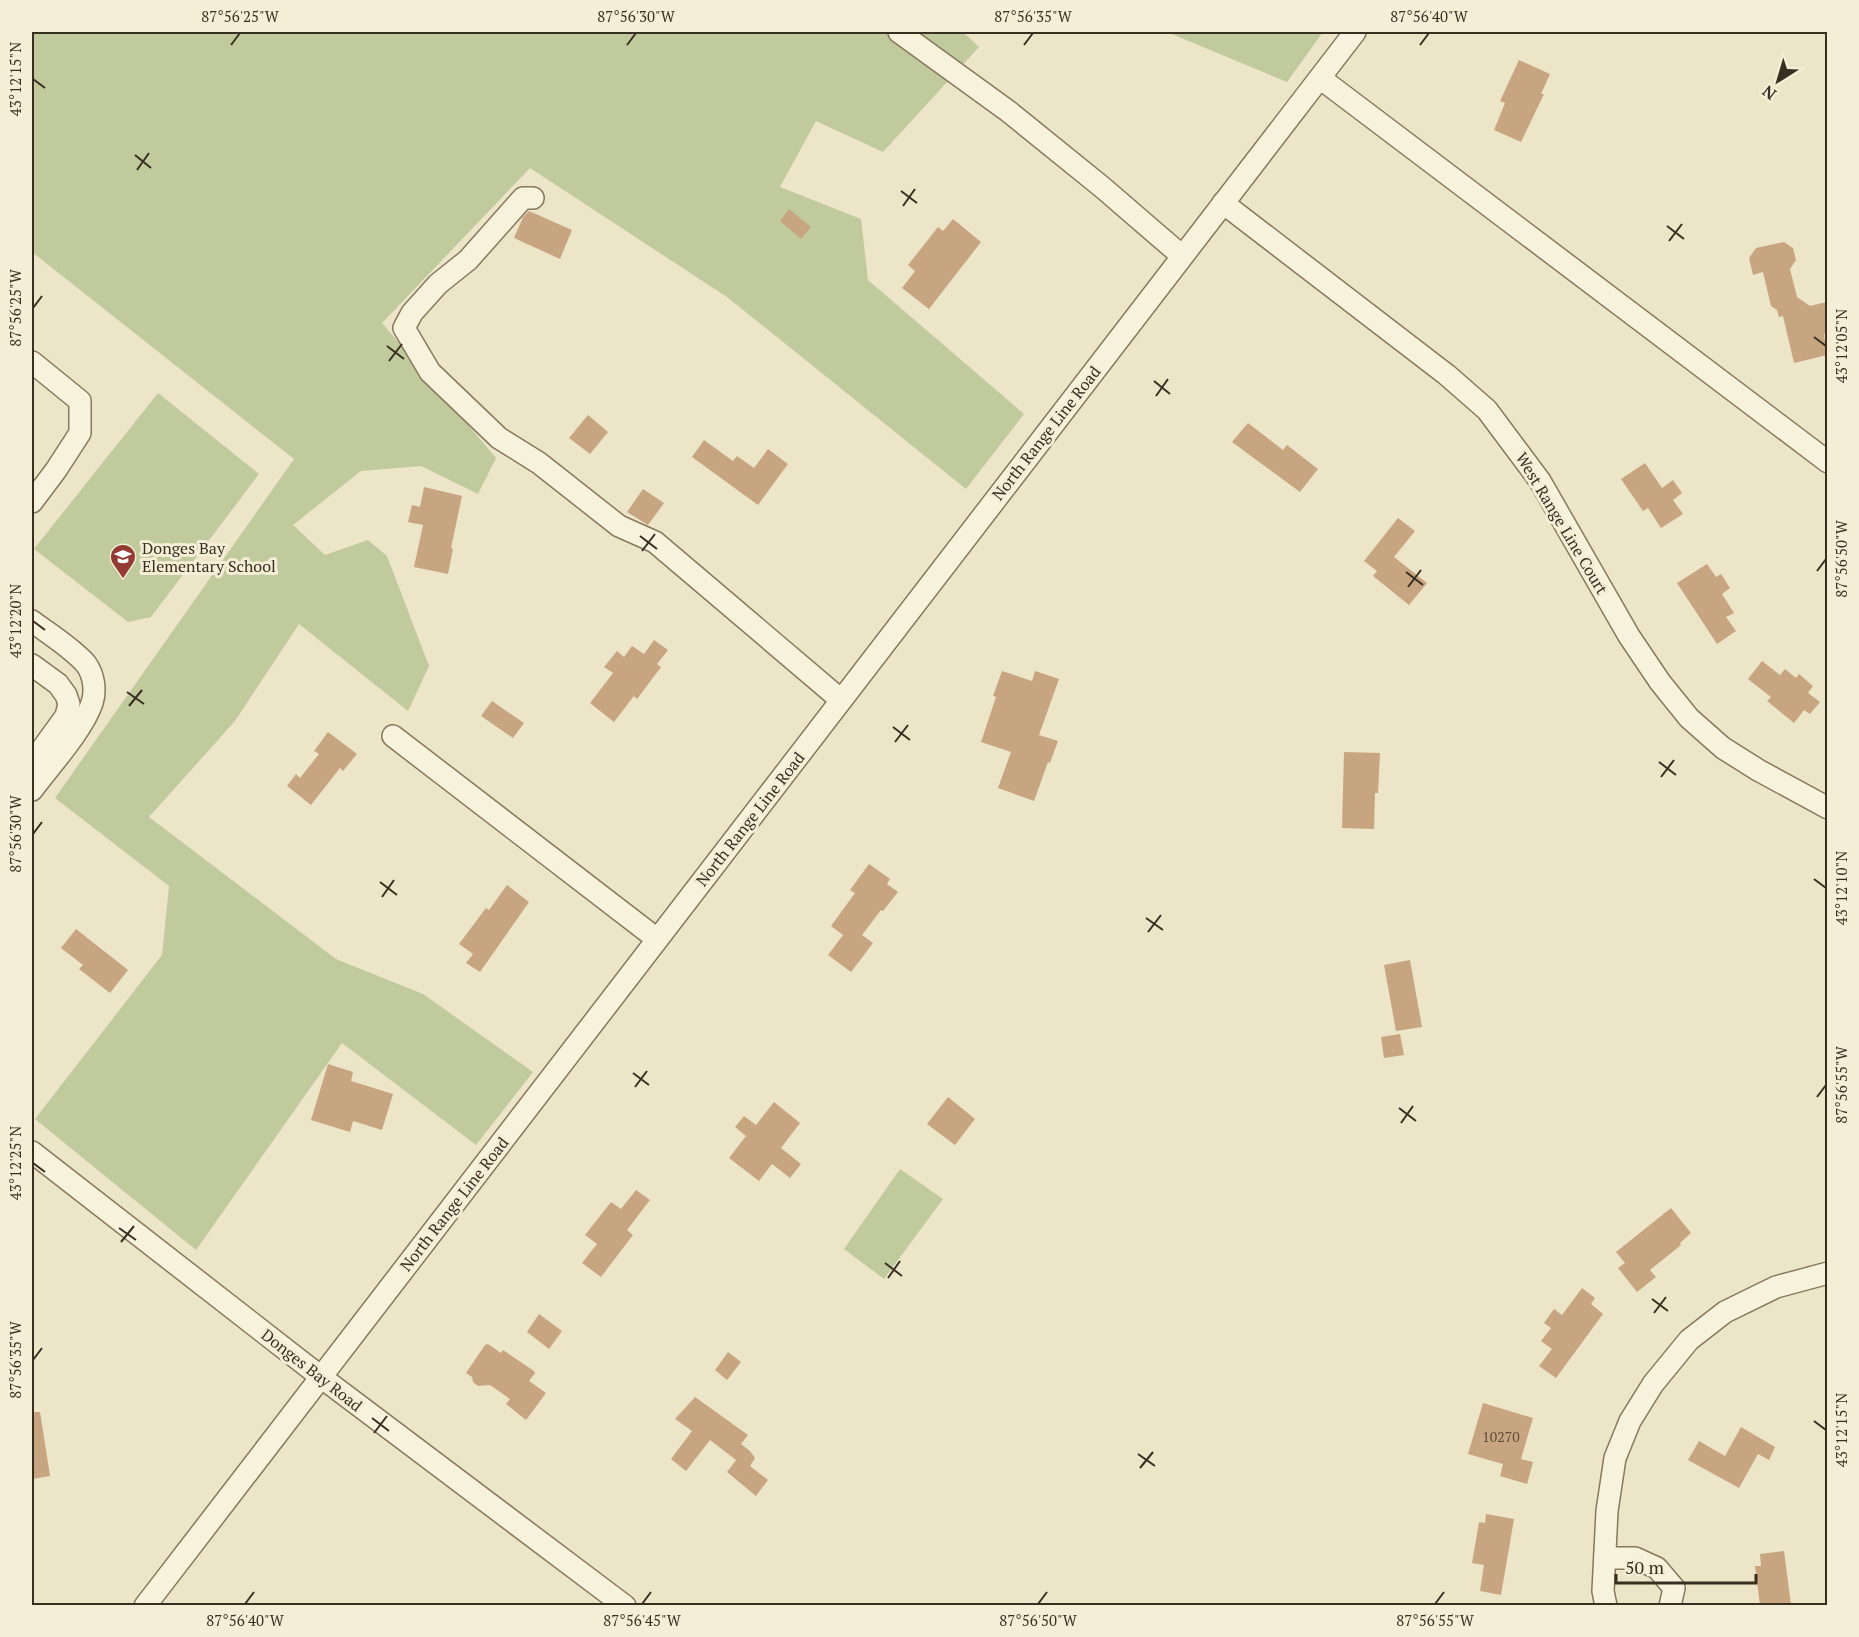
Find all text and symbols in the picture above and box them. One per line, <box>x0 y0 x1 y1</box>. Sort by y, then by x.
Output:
text: 87°56'25"W <box>201 6 280 26</box>
text: 87°56'30"W <box>597 6 676 26</box>
text: 87°56'35"W <box>994 6 1073 26</box>
text: 87°56'40"W <box>1390 6 1469 26</box>
text: 43°12'15"N <box>5 42 25 116</box>
north arrow <box>1748 51 1808 111</box>
text: N <box>1758 81 1780 105</box>
text: 87°56'25"W <box>5 268 25 347</box>
text: 43°12'05"N <box>1831 309 1851 383</box>
street label: North Range Line Road <box>987 361 1105 505</box>
street label: West Range Line Court <box>1511 448 1613 598</box>
text: 87°56'50"W <box>1831 519 1851 598</box>
place label: Donges Bay Elementary School <box>142 537 276 577</box>
school or university icon: Donges Bay Elementary School <box>108 542 138 580</box>
text: 43°12'20"N <box>5 584 25 658</box>
street label: North Range Line Road <box>691 747 809 891</box>
text: 87°56'30"W <box>5 794 25 873</box>
text: 43°12'10"N <box>1831 851 1851 925</box>
text: 87°56'55"W <box>1831 1045 1851 1124</box>
text: 43°12'25"N <box>5 1126 25 1200</box>
street label: North Range Line Road <box>395 1132 513 1276</box>
text: 87°56'35"W <box>5 1320 25 1399</box>
street label: Donges Bay Road <box>257 1324 367 1416</box>
text: 43°12'15"N <box>1831 1393 1851 1467</box>
house number: 10270 <box>1482 1427 1520 1446</box>
scale bar <box>1616 1547 1756 1585</box>
text: 50 m <box>1625 1555 1665 1579</box>
text: 87°56'40"W <box>206 1610 285 1630</box>
text: 87°56'45"W <box>603 1610 682 1630</box>
text: 87°56'50"W <box>999 1610 1078 1630</box>
text: 87°56'55"W <box>1396 1610 1475 1630</box>

